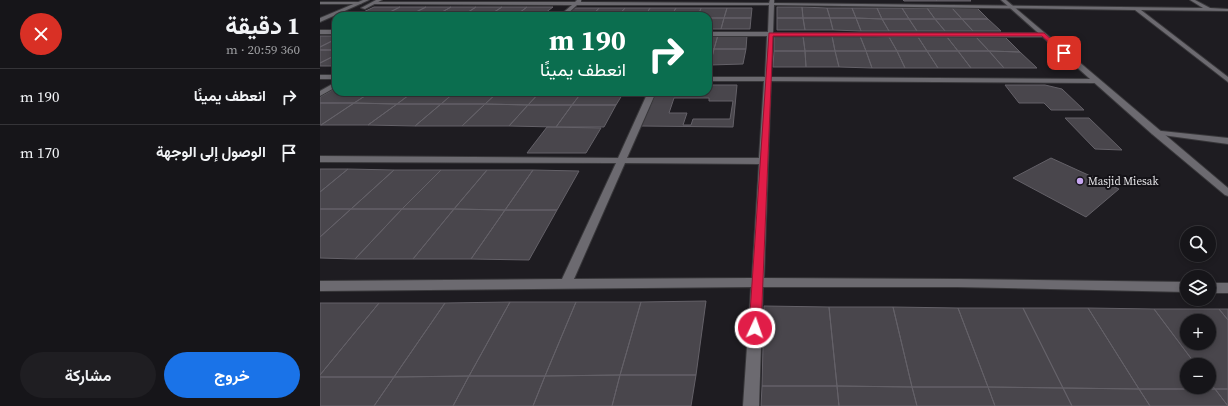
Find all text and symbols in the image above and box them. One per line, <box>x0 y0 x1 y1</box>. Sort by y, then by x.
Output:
text: 1 دقيقة <box>225 9 300 42</box>
button: close <box>20 13 62 55</box>
text: 190 m <box>549 21 626 59</box>
icon: right <box>640 28 692 80</box>
pin <box>1047 36 1081 70</box>
text: 360 m · 20:59 <box>226 41 300 58</box>
icon: arrive <box>1053 42 1075 64</box>
text: انعطف يمينًا <box>540 57 626 82</box>
text: انعطف يمينًا <box>194 85 266 106</box>
text: 190 m <box>20 86 60 107</box>
icon: right <box>278 86 300 108</box>
text: الوصول إلى الوجهة <box>156 141 266 162</box>
text: 170 m <box>20 142 60 163</box>
icon: arrive <box>278 142 300 164</box>
place label: Masjid Miesak <box>1088 174 1159 189</box>
marker: Masjid Miesak <box>1075 176 1085 186</box>
map controls <box>1180 226 1216 394</box>
button: search <box>1180 226 1216 262</box>
button: layers <box>1180 270 1216 306</box>
position arrow <box>734 307 776 349</box>
button: + <box>1180 314 1216 350</box>
button: مشاركة <box>20 352 156 398</box>
button: خروج <box>164 352 300 398</box>
button: − <box>1180 358 1216 394</box>

